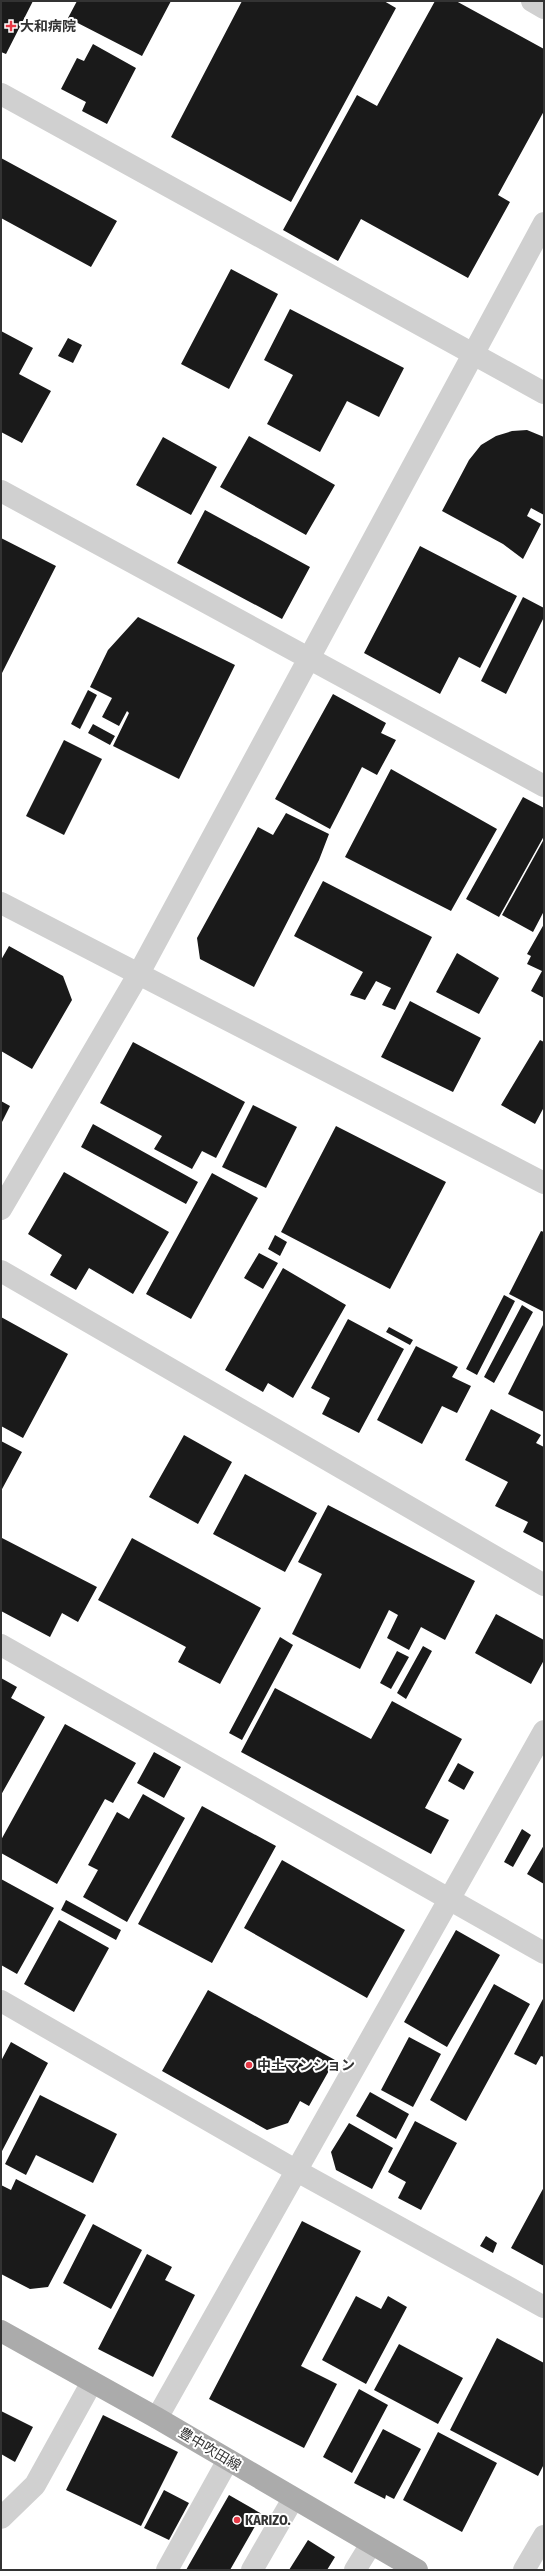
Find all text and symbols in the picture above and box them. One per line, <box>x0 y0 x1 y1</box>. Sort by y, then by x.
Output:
place label: 大和病院 <box>20 18 76 35</box>
marker: 大和病院 <box>5 20 17 32</box>
place label: 中土マンション <box>257 2057 355 2074</box>
marker: 中土マンション <box>244 2060 254 2070</box>
street label: 豊中吹田線 <box>175 2424 244 2475</box>
place label: KARIZO. <box>245 2512 291 2529</box>
marker: KARIZO. <box>232 2515 242 2525</box>

